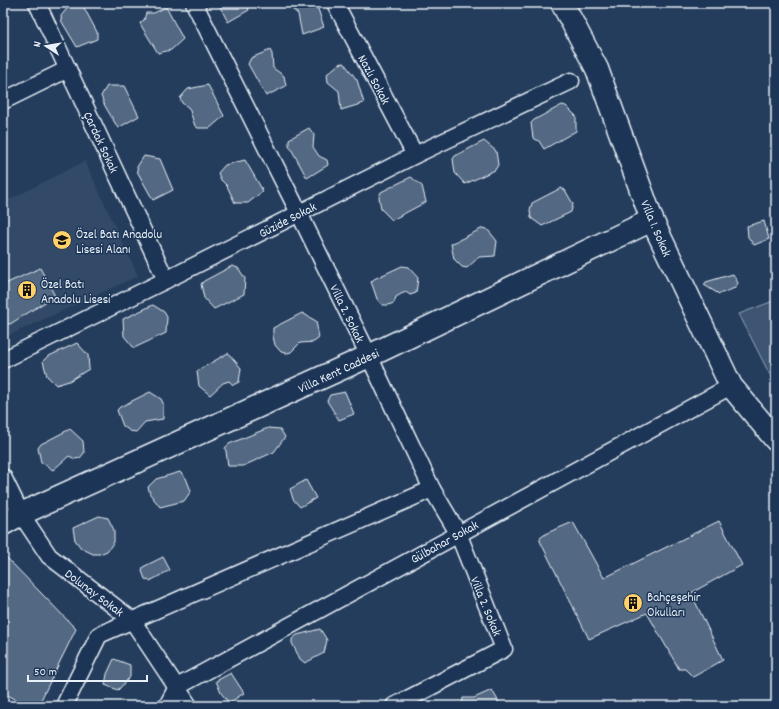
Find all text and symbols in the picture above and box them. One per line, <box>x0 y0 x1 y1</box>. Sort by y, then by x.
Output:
north arrow <box>26 26 66 66</box>
text: N <box>30 39 47 49</box>
street label: Nazlı Sokak <box>352 52 394 109</box>
street label: Çardak Sokak <box>77 109 122 177</box>
street label: Villa 1. Sokak <box>634 198 675 260</box>
street label: Güzide Sokak <box>256 199 320 244</box>
place label: Özel Batı Anadolu Lisesi Alanı <box>76 226 162 260</box>
school or university icon: Özel Batı Anadolu Lisesi Alanı <box>51 229 73 251</box>
place label: Özel Batı Anadolu Lisesi <box>41 276 111 310</box>
building icon: Özel Batı Anadolu Lisesi <box>16 279 38 301</box>
street label: Villa 2. Sokak <box>323 282 368 347</box>
street label: Villa Kent Caddesi <box>295 345 383 399</box>
street label: Gülbahar Sokak <box>408 517 483 570</box>
street label: Dolunay Sokak <box>60 565 127 623</box>
street label: Villa 2. Sokak <box>464 574 505 640</box>
place label: Bahçeşehir Okulları <box>647 589 701 623</box>
building icon: Bahçeşehir Okulları <box>622 592 644 614</box>
scale bar <box>28 657 147 683</box>
text: 50 m <box>34 664 57 681</box>

